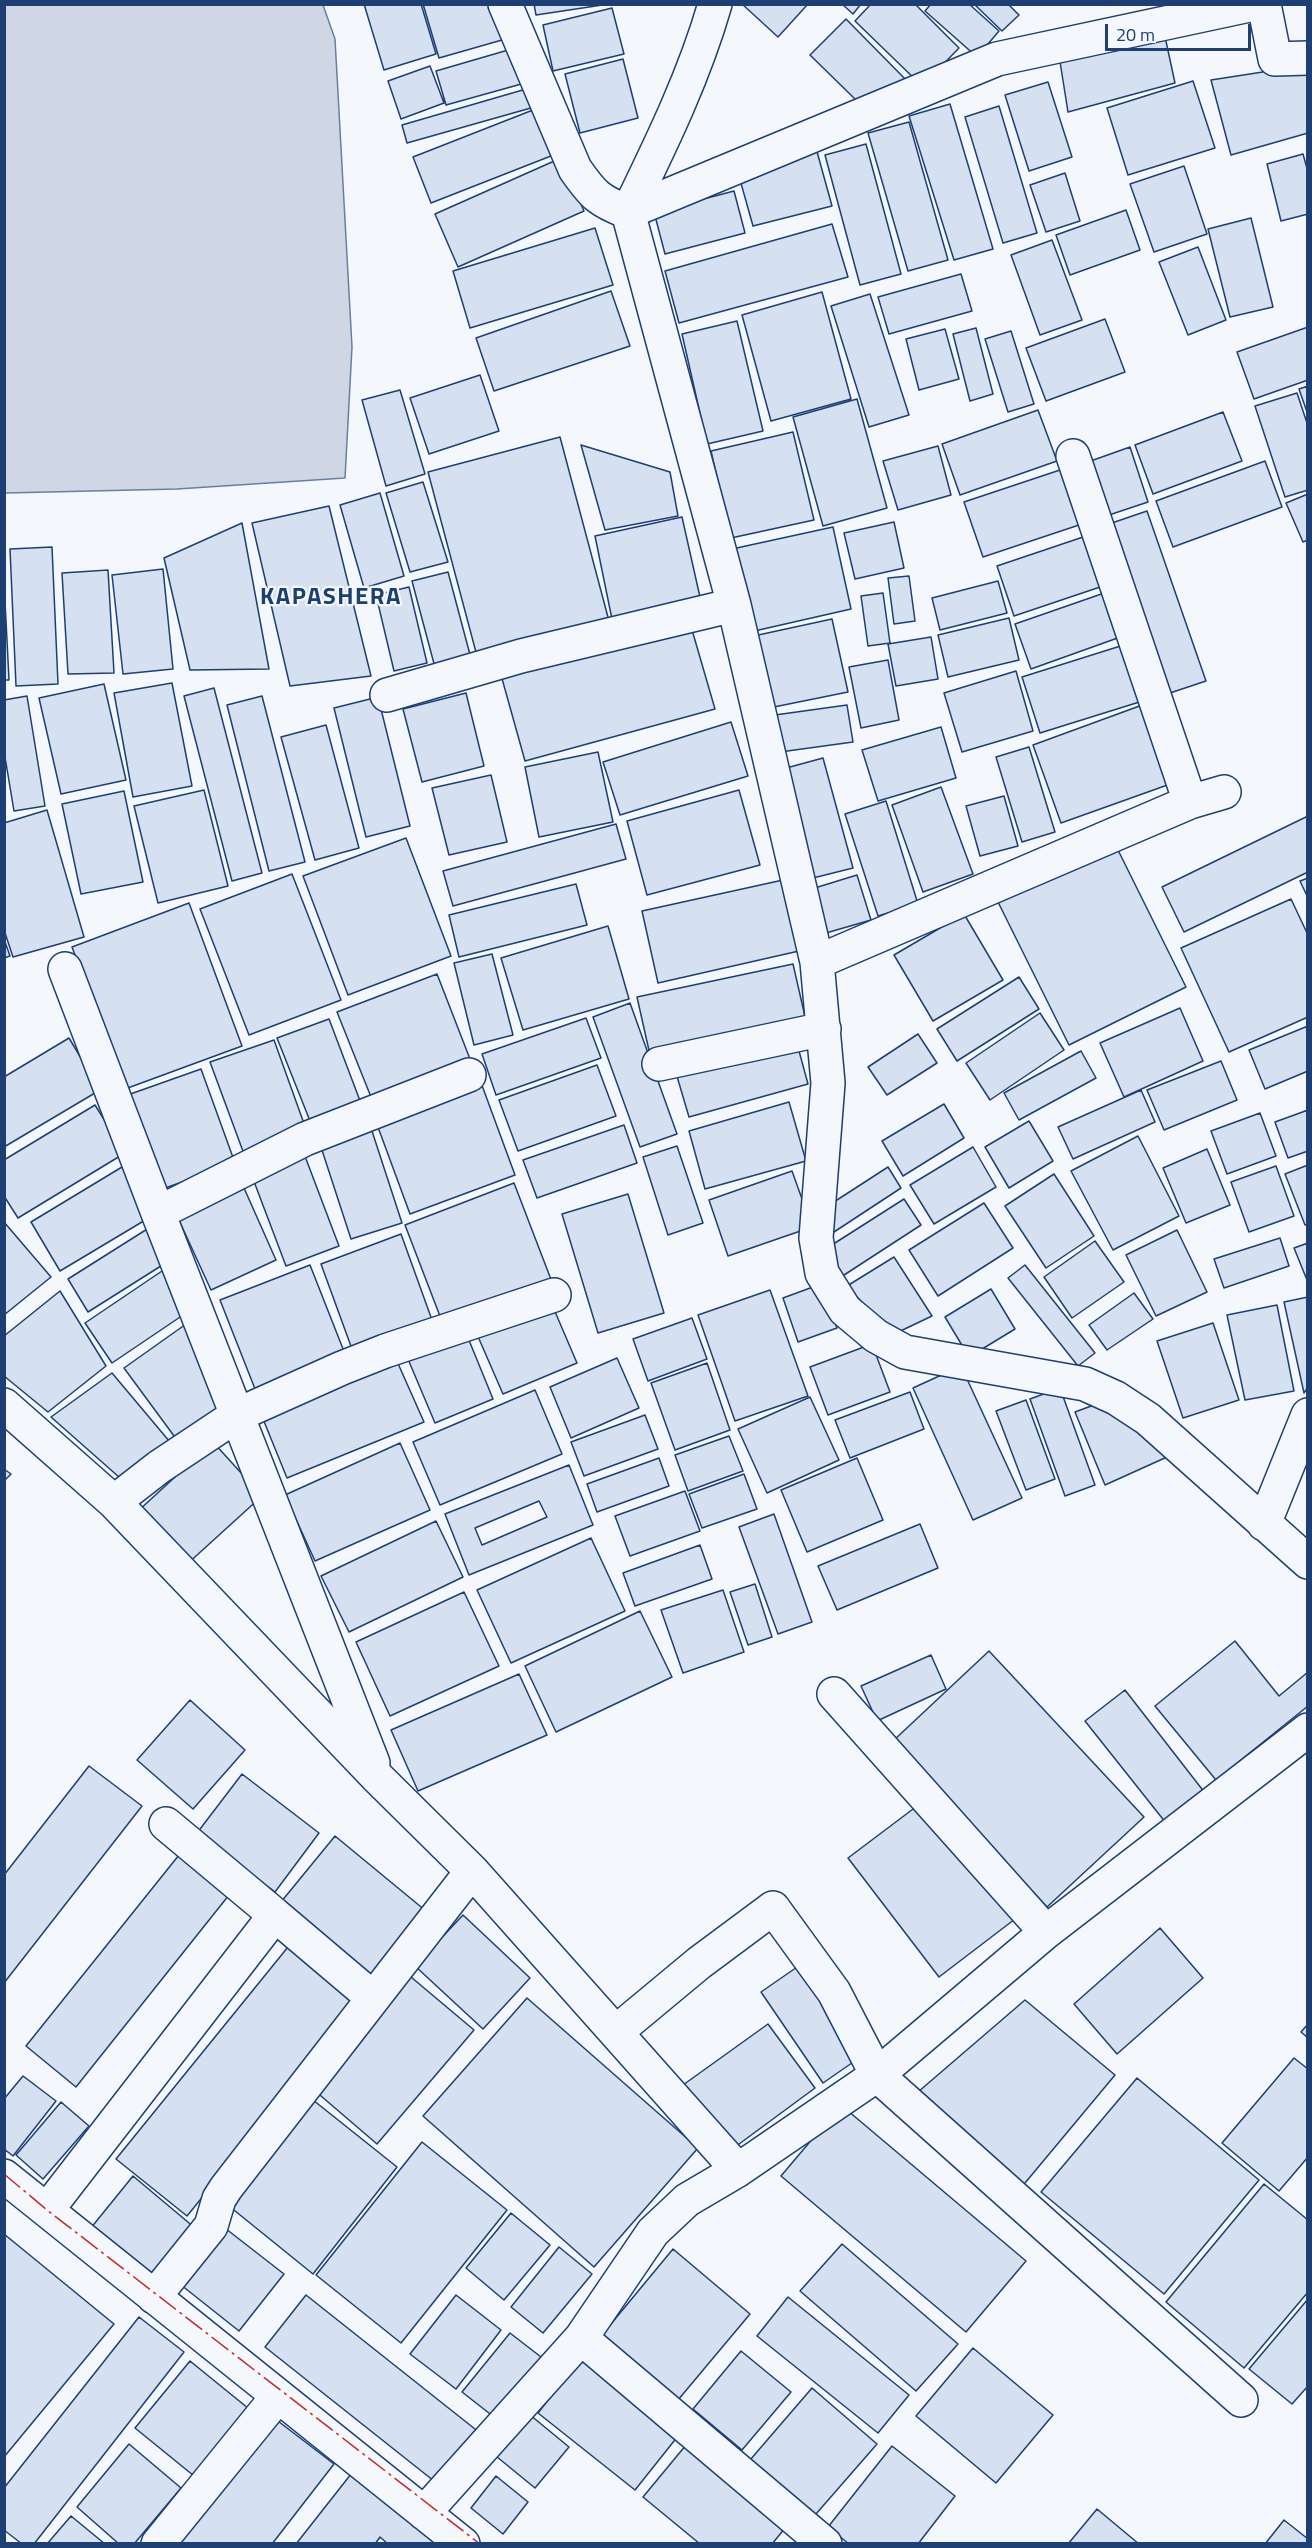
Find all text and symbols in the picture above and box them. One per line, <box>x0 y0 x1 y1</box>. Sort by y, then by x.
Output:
scale bar <box>1108 12 1254 50</box>
text: 20 m <box>1116 21 1155 48</box>
district label: KAPASHERA <box>260 584 402 612</box>

